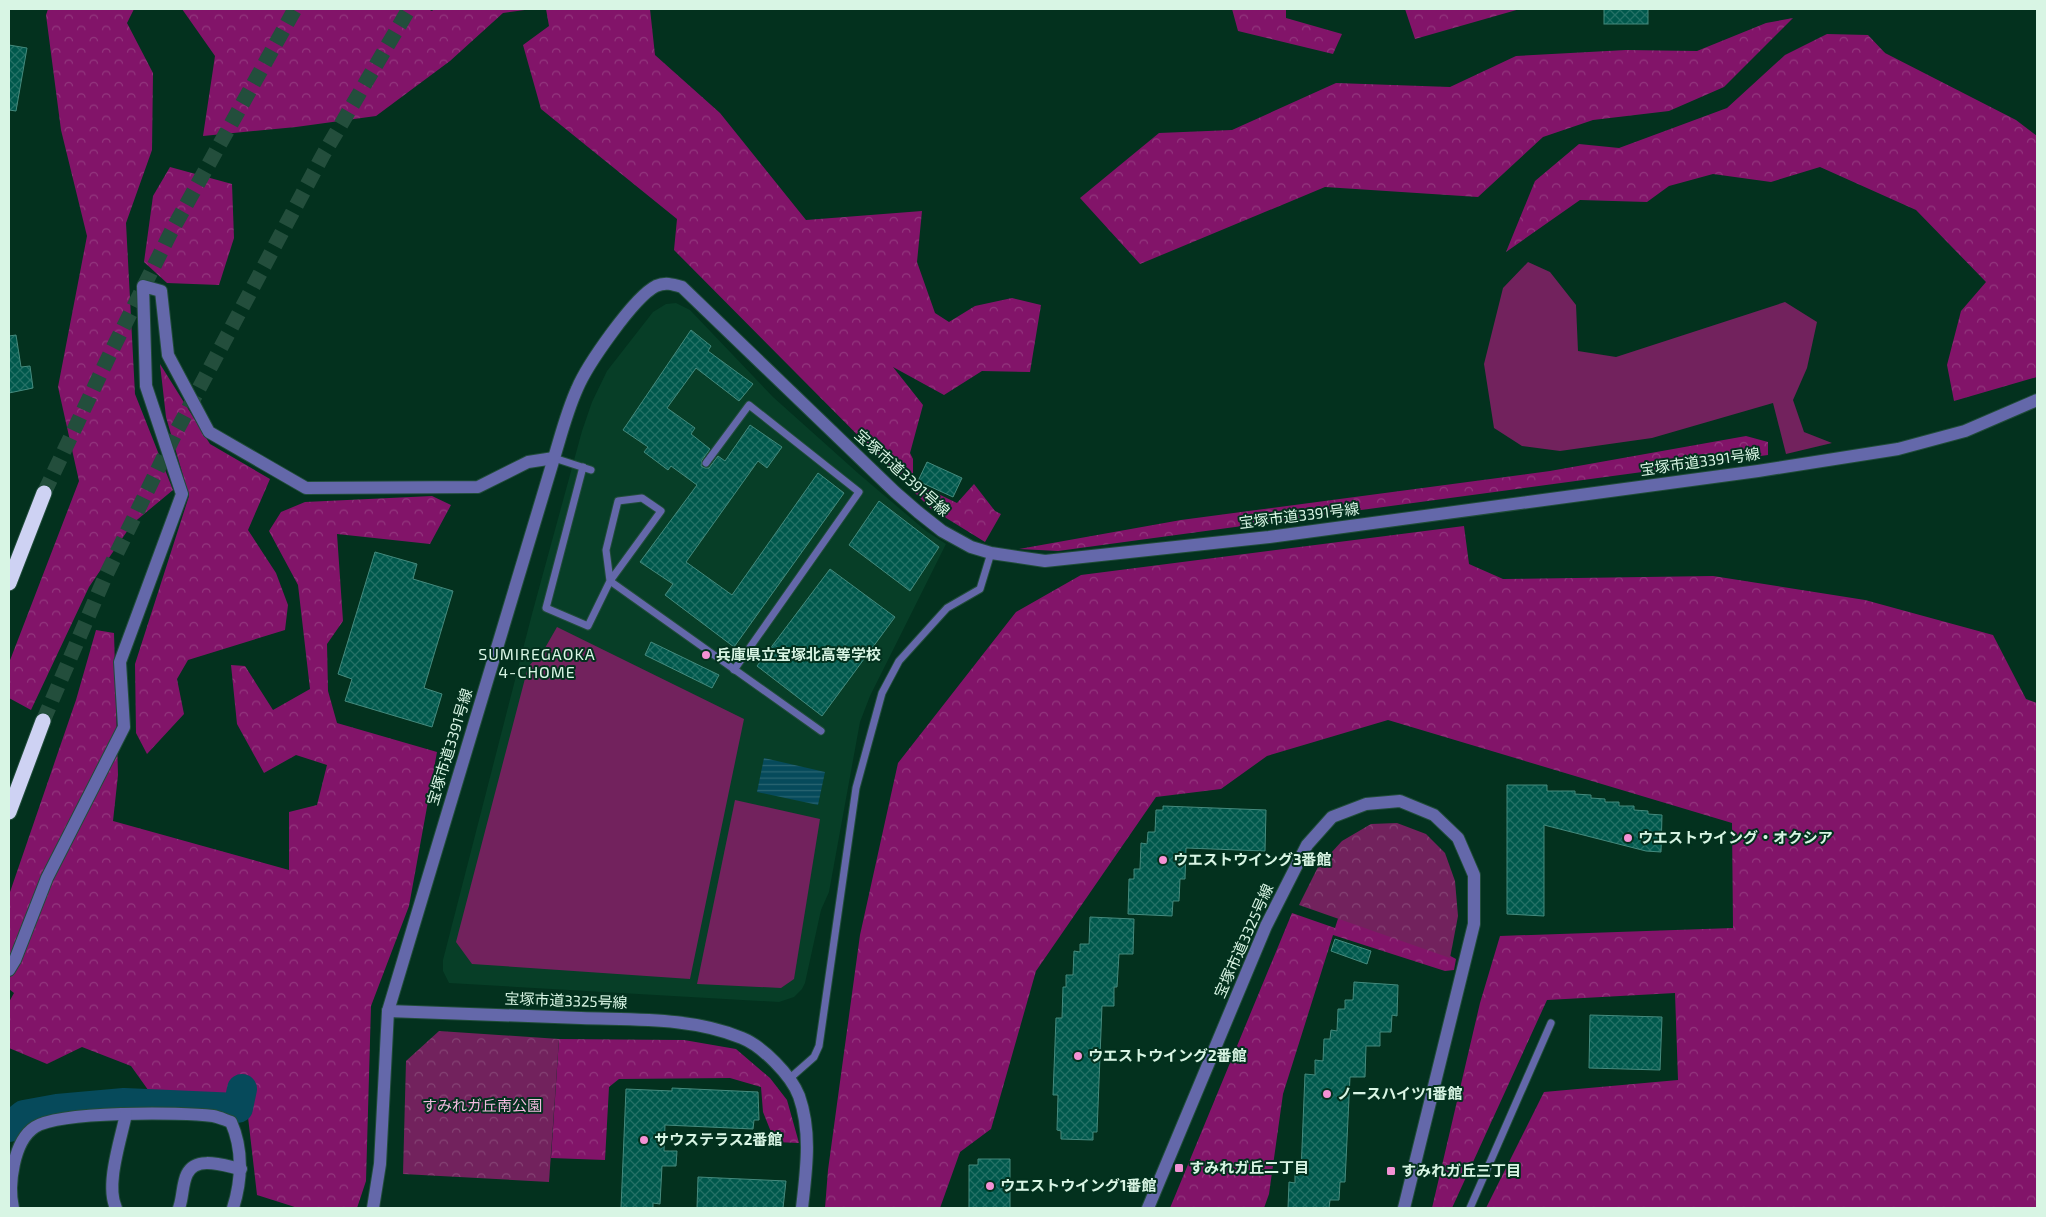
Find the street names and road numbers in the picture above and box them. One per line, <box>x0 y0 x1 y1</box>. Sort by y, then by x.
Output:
street label: 宝塚市道3391号線 <box>852 425 954 520</box>
street label: 宝塚市道3391号線 <box>1639 444 1761 478</box>
street label: 宝塚市道3391号線 <box>1238 499 1360 531</box>
street label: 宝塚市道3391号線 <box>423 686 475 807</box>
street label: 宝塚市道3325号線 <box>1210 881 1276 1001</box>
street label: 宝塚市道3325号線 <box>504 989 628 1011</box>

